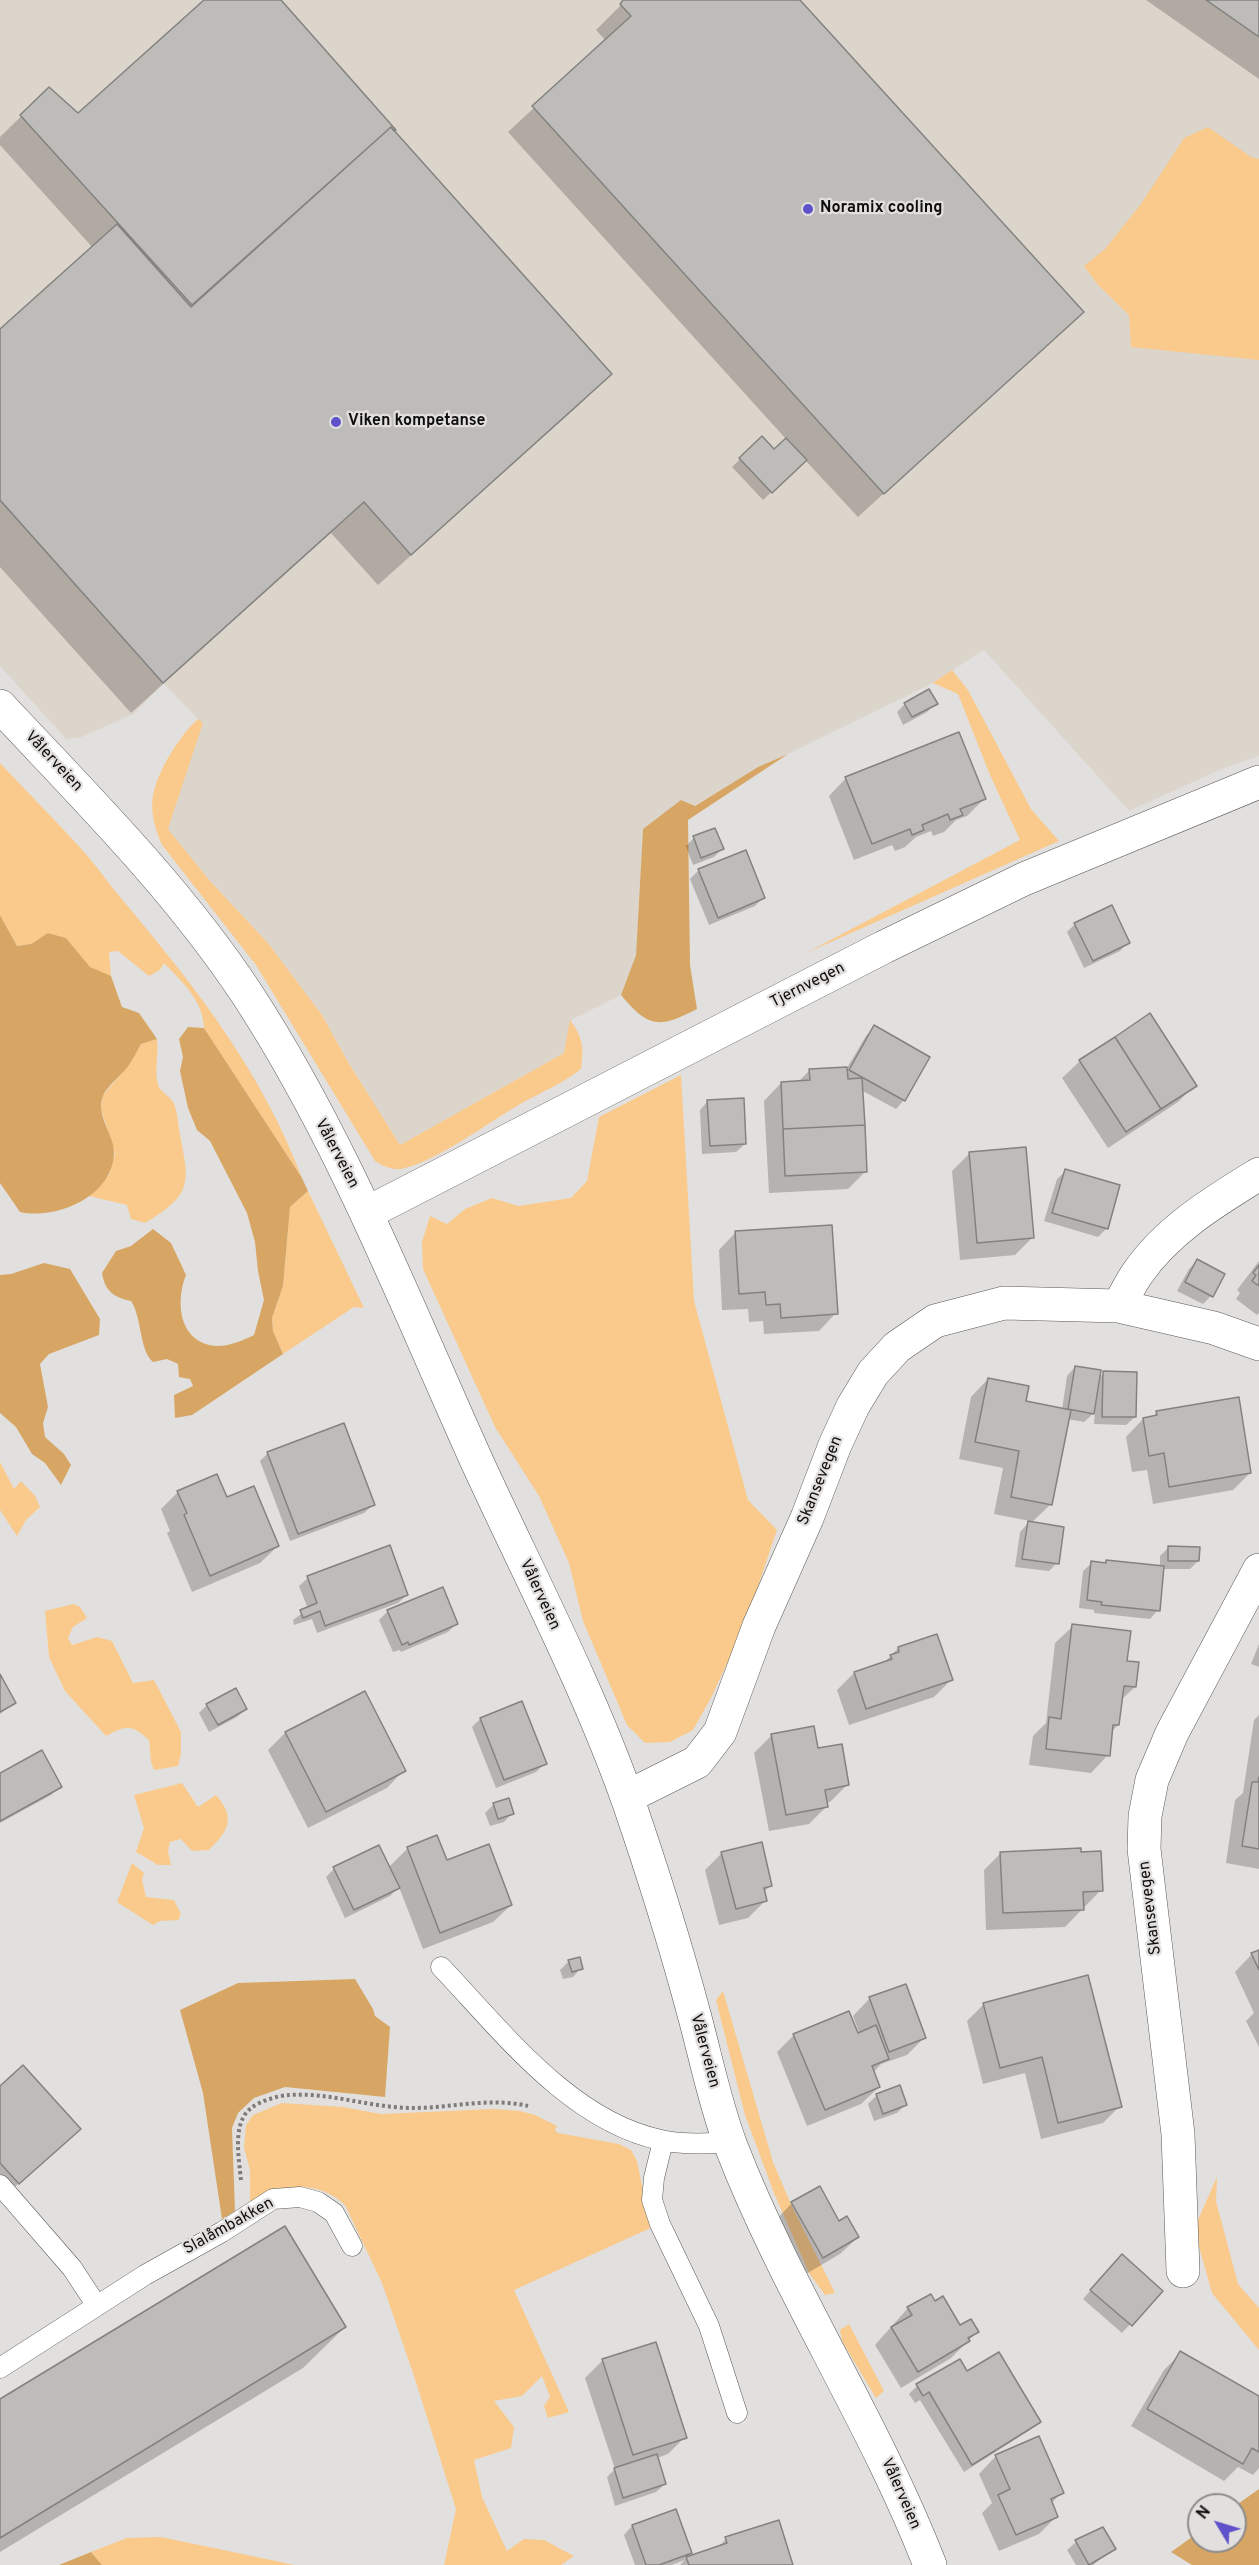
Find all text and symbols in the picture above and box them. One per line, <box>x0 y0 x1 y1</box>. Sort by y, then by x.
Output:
place label: Noramix cooling <box>820 199 942 219</box>
marker: Noramix cooling <box>801 202 815 216</box>
place label: Viken kompetanse <box>348 412 486 432</box>
marker: Viken kompetanse <box>329 415 343 429</box>
street label: Vålerveien <box>20 728 86 796</box>
street label: Tjernvegen <box>768 959 848 1013</box>
street label: Vålerveien <box>310 1116 362 1192</box>
street label: Skansevegen <box>794 1434 848 1528</box>
street label: Vålerveien <box>514 1557 564 1633</box>
street label: Skansevegen <box>1136 1860 1166 1956</box>
street label: Vålerveien <box>685 2012 723 2090</box>
street label: Slalåmbakken <box>180 2194 278 2260</box>
street label: Vålerveien <box>876 2455 924 2533</box>
north arrow <box>1187 2493 1247 2553</box>
text: N <box>1193 2502 1216 2524</box>

